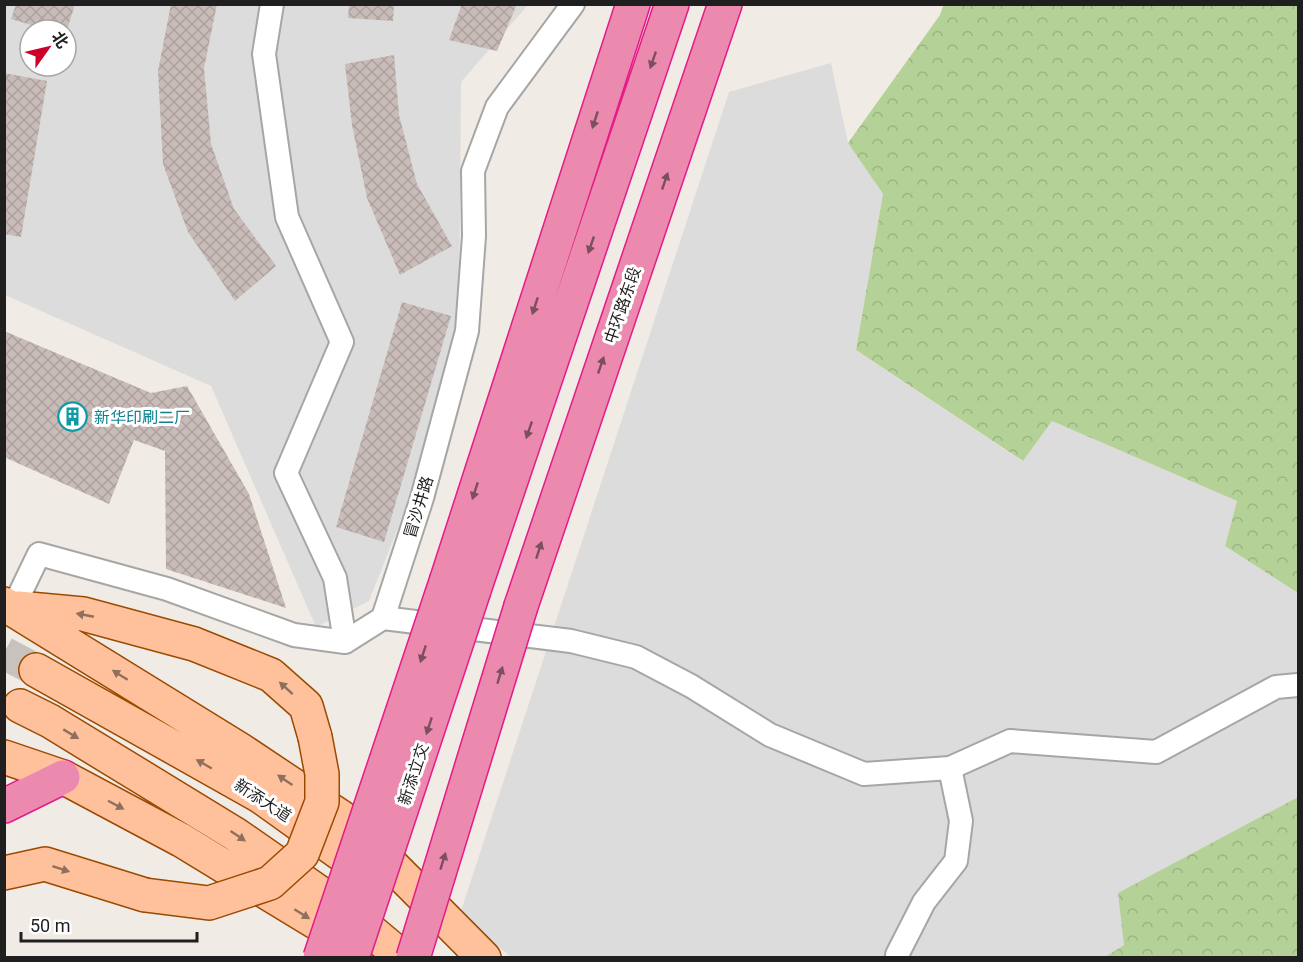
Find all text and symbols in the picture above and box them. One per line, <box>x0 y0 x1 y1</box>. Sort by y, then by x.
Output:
north arrow <box>18 18 78 78</box>
text: 北 <box>48 28 72 52</box>
one-way arrow <box>648 51 657 69</box>
one-way arrow <box>590 111 600 129</box>
one-way arrow <box>660 172 670 190</box>
one-way arrow <box>585 236 595 254</box>
street label: 中环路东段 <box>600 264 644 346</box>
one-way arrow <box>530 297 540 315</box>
one-way arrow <box>597 356 607 374</box>
building icon: 新华印刷二厂 <box>57 401 89 433</box>
place label: 新华印刷二厂 <box>94 408 190 427</box>
one-way arrow <box>523 421 533 439</box>
street label: 冒沙井路 <box>400 474 437 541</box>
one-way arrow <box>470 482 480 500</box>
one-way arrow <box>535 541 544 559</box>
one-way arrow <box>75 610 94 619</box>
one-way arrow <box>418 645 427 663</box>
one-way arrow <box>496 666 505 684</box>
one-way arrow <box>112 669 128 680</box>
one-way arrow <box>279 682 294 695</box>
one-way arrow <box>424 717 434 735</box>
one-way arrow <box>63 729 79 740</box>
street label: 新添立交 <box>395 741 432 808</box>
one-way arrow <box>195 759 212 769</box>
one-way arrow <box>276 774 293 785</box>
street label: 新添大道 <box>231 775 295 826</box>
one-way arrow <box>107 800 124 810</box>
one-way arrow <box>229 830 245 842</box>
one-way arrow <box>439 852 448 870</box>
one-way arrow <box>52 864 70 874</box>
scale bar <box>21 905 196 943</box>
one-way arrow <box>294 909 310 920</box>
text: 50 m <box>30 915 70 936</box>

